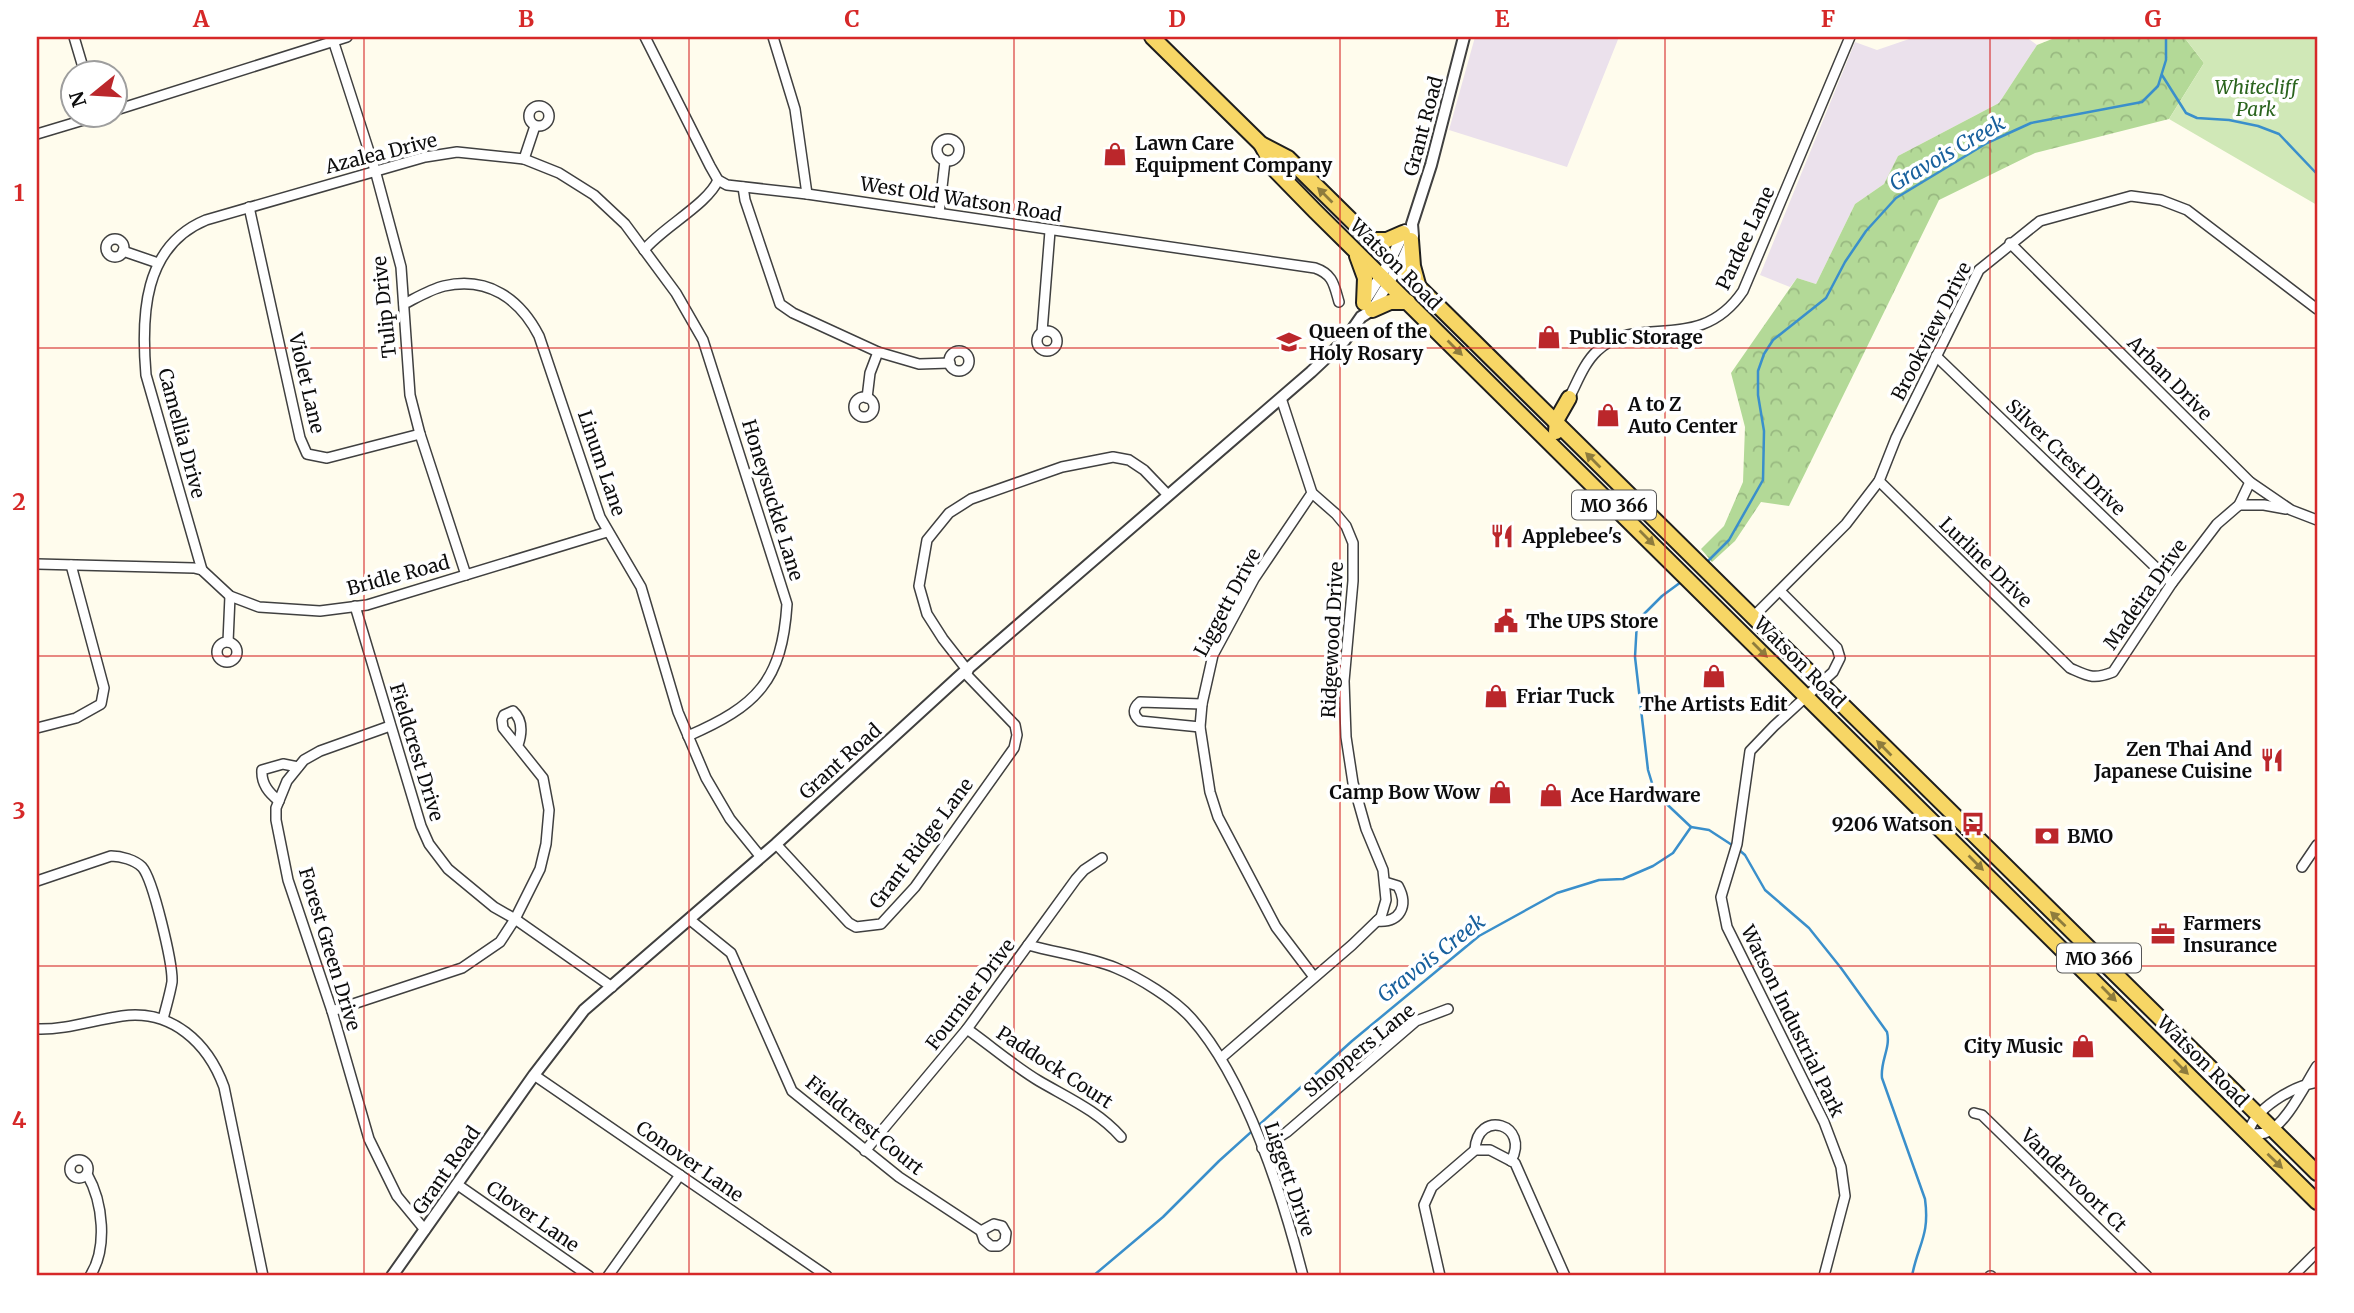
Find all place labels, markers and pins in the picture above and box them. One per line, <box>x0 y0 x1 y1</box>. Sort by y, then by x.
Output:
place label: Lawn Care Equipment Company <box>1135 131 1333 177</box>
shop icon: Lawn Care Equipment Company <box>1101 140 1129 168</box>
place label: Queen of the Holy Rosary <box>1309 319 1427 365</box>
shop icon: Public Storage <box>1535 323 1563 351</box>
place label: Public Storage <box>1569 325 1703 349</box>
school or university icon: Queen of the Holy Rosary <box>1275 328 1303 356</box>
place label: A to Z Auto Center <box>1627 392 1738 438</box>
shop icon: A to Z Auto Center <box>1594 401 1622 429</box>
restaurant icon: Applebee's <box>1488 522 1516 550</box>
place label: Applebee's <box>1521 524 1622 548</box>
public building icon: The UPS Store <box>1492 607 1520 635</box>
place label: The UPS Store <box>1526 609 1658 633</box>
shop icon: The Artists Edit <box>1700 662 1728 690</box>
shop icon: Friar Tuck <box>1482 682 1510 710</box>
place label: Friar Tuck <box>1516 684 1615 708</box>
place label: The Artists Edit <box>1640 692 1788 716</box>
place label: Zen Thai And Japanese Cuisine <box>2093 737 2252 783</box>
restaurant icon: Zen Thai And Japanese Cuisine <box>2258 746 2286 774</box>
shop icon: Camp Bow Wow <box>1486 778 1514 806</box>
place label: Camp Bow Wow <box>1330 780 1481 804</box>
shop icon: Ace Hardware <box>1537 781 1565 809</box>
place label: Ace Hardware <box>1570 783 1701 807</box>
bus stop icon: 9206 Watson <box>1959 810 1987 838</box>
place label: 9206 Watson <box>1832 812 1953 836</box>
bank icon: BMO <box>2033 822 2061 850</box>
place label: BMO <box>2067 824 2113 848</box>
place label: Farmers Insurance <box>2183 911 2277 957</box>
office icon: Farmers Insurance <box>2149 920 2177 948</box>
shop icon: City Music <box>2069 1032 2097 1060</box>
place label: City Music <box>1964 1034 2063 1058</box>

